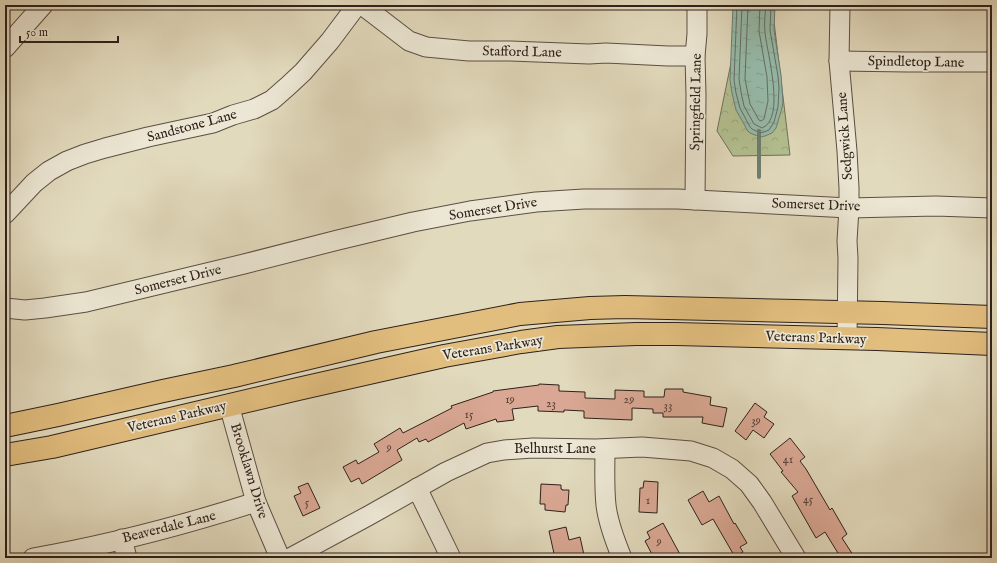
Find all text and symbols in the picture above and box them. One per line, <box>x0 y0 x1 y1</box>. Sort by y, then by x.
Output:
scale bar <box>20 18 118 44</box>
text: 50 m <box>26 25 48 40</box>
street label: Stafford Lane <box>482 42 562 62</box>
street label: Spindletop Lane <box>868 52 965 72</box>
street label: Springfield Lane <box>686 53 706 151</box>
street label: Sedgwick Lane <box>833 91 857 181</box>
street label: Sandstone Lane <box>145 105 239 147</box>
street label: Somerset Drive <box>448 193 539 225</box>
street label: Somerset Drive <box>771 194 861 216</box>
street label: Somerset Drive <box>133 260 224 299</box>
street label: Veterans Parkway <box>764 327 867 349</box>
street label: Veterans Parkway <box>441 331 545 365</box>
house number: 19 <box>505 392 515 407</box>
house number: 29 <box>624 392 634 407</box>
house number: 23 <box>546 396 556 411</box>
street label: Veterans Parkway <box>125 397 228 437</box>
house number: 33 <box>664 398 672 413</box>
house number: 15 <box>465 407 474 422</box>
house number: 39 <box>751 413 761 428</box>
street label: Brooklawn Drive <box>226 421 272 521</box>
house number: 9 <box>385 440 392 455</box>
street label: Belhurst Lane <box>514 440 597 458</box>
house number: 41 <box>783 452 793 467</box>
house number: 45 <box>803 492 814 507</box>
house number: 1 <box>646 493 650 508</box>
house number: 5 <box>305 495 310 510</box>
street label: Beaverdale Lane <box>120 507 218 547</box>
house number: 9 <box>655 534 662 549</box>

